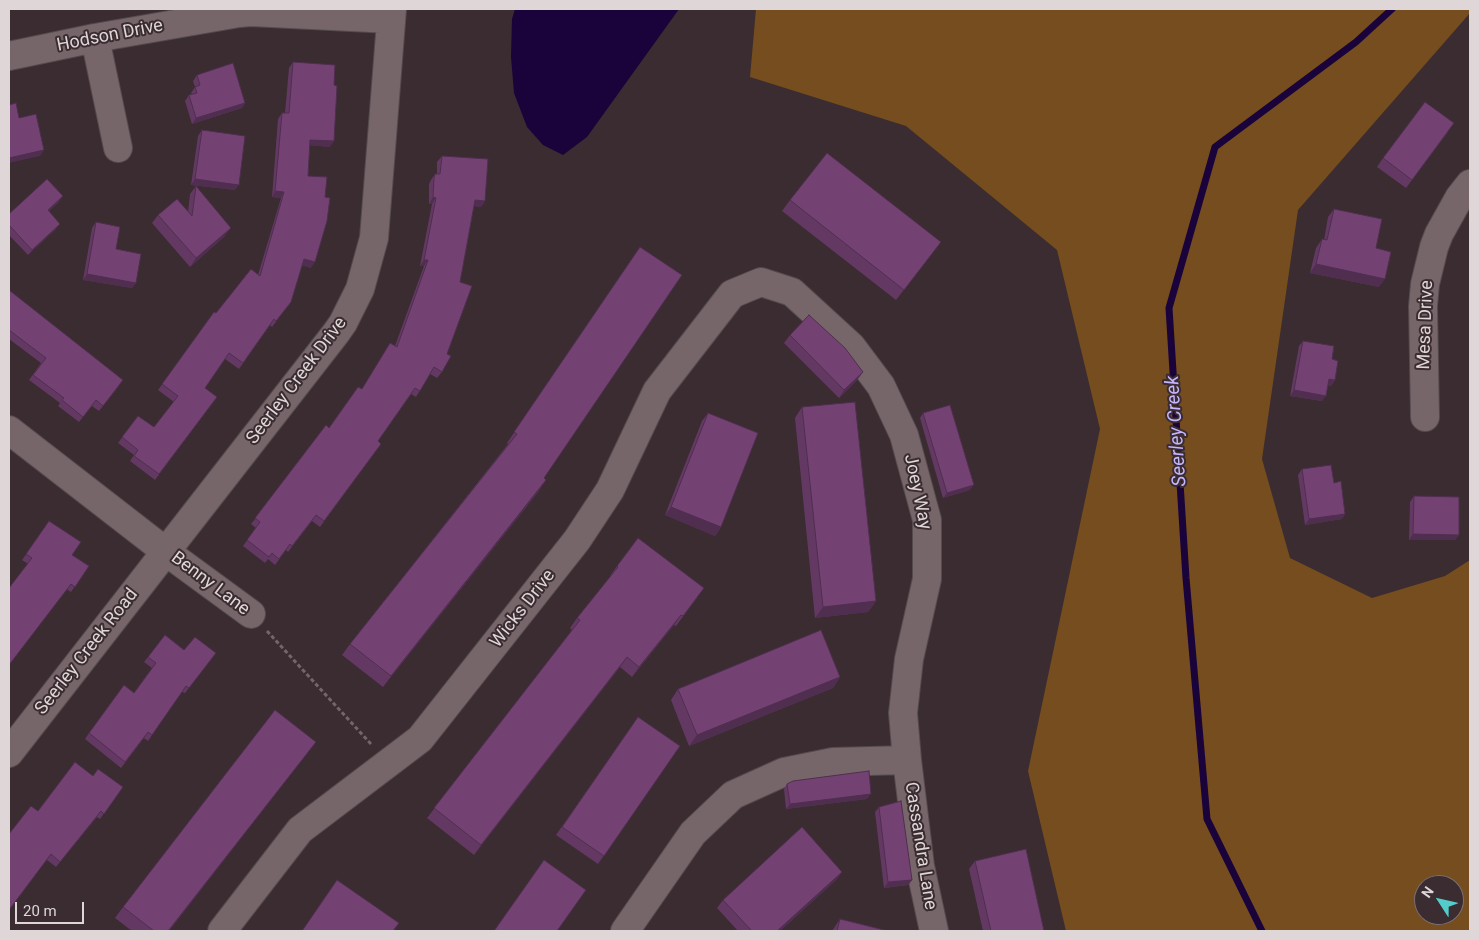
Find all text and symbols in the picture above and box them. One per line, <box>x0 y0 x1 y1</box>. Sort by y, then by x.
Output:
street label: Hodson Drive <box>55 15 165 57</box>
street label: Mesa Drive <box>1414 280 1438 370</box>
street label: Seerley Creek Drive <box>242 313 352 449</box>
water label: Seerley Creek <box>1162 375 1192 487</box>
street label: Joey Way <box>898 452 936 532</box>
street label: Benny Lane <box>167 548 253 620</box>
street label: Wicks Drive <box>486 566 560 652</box>
street label: Seerley Creek Road <box>31 585 143 719</box>
street label: Cassandra Lane <box>899 781 941 911</box>
north arrow <box>1414 875 1464 925</box>
text: N <box>1418 883 1437 901</box>
scale bar <box>18 892 86 924</box>
text: 20 m <box>23 902 57 920</box>

